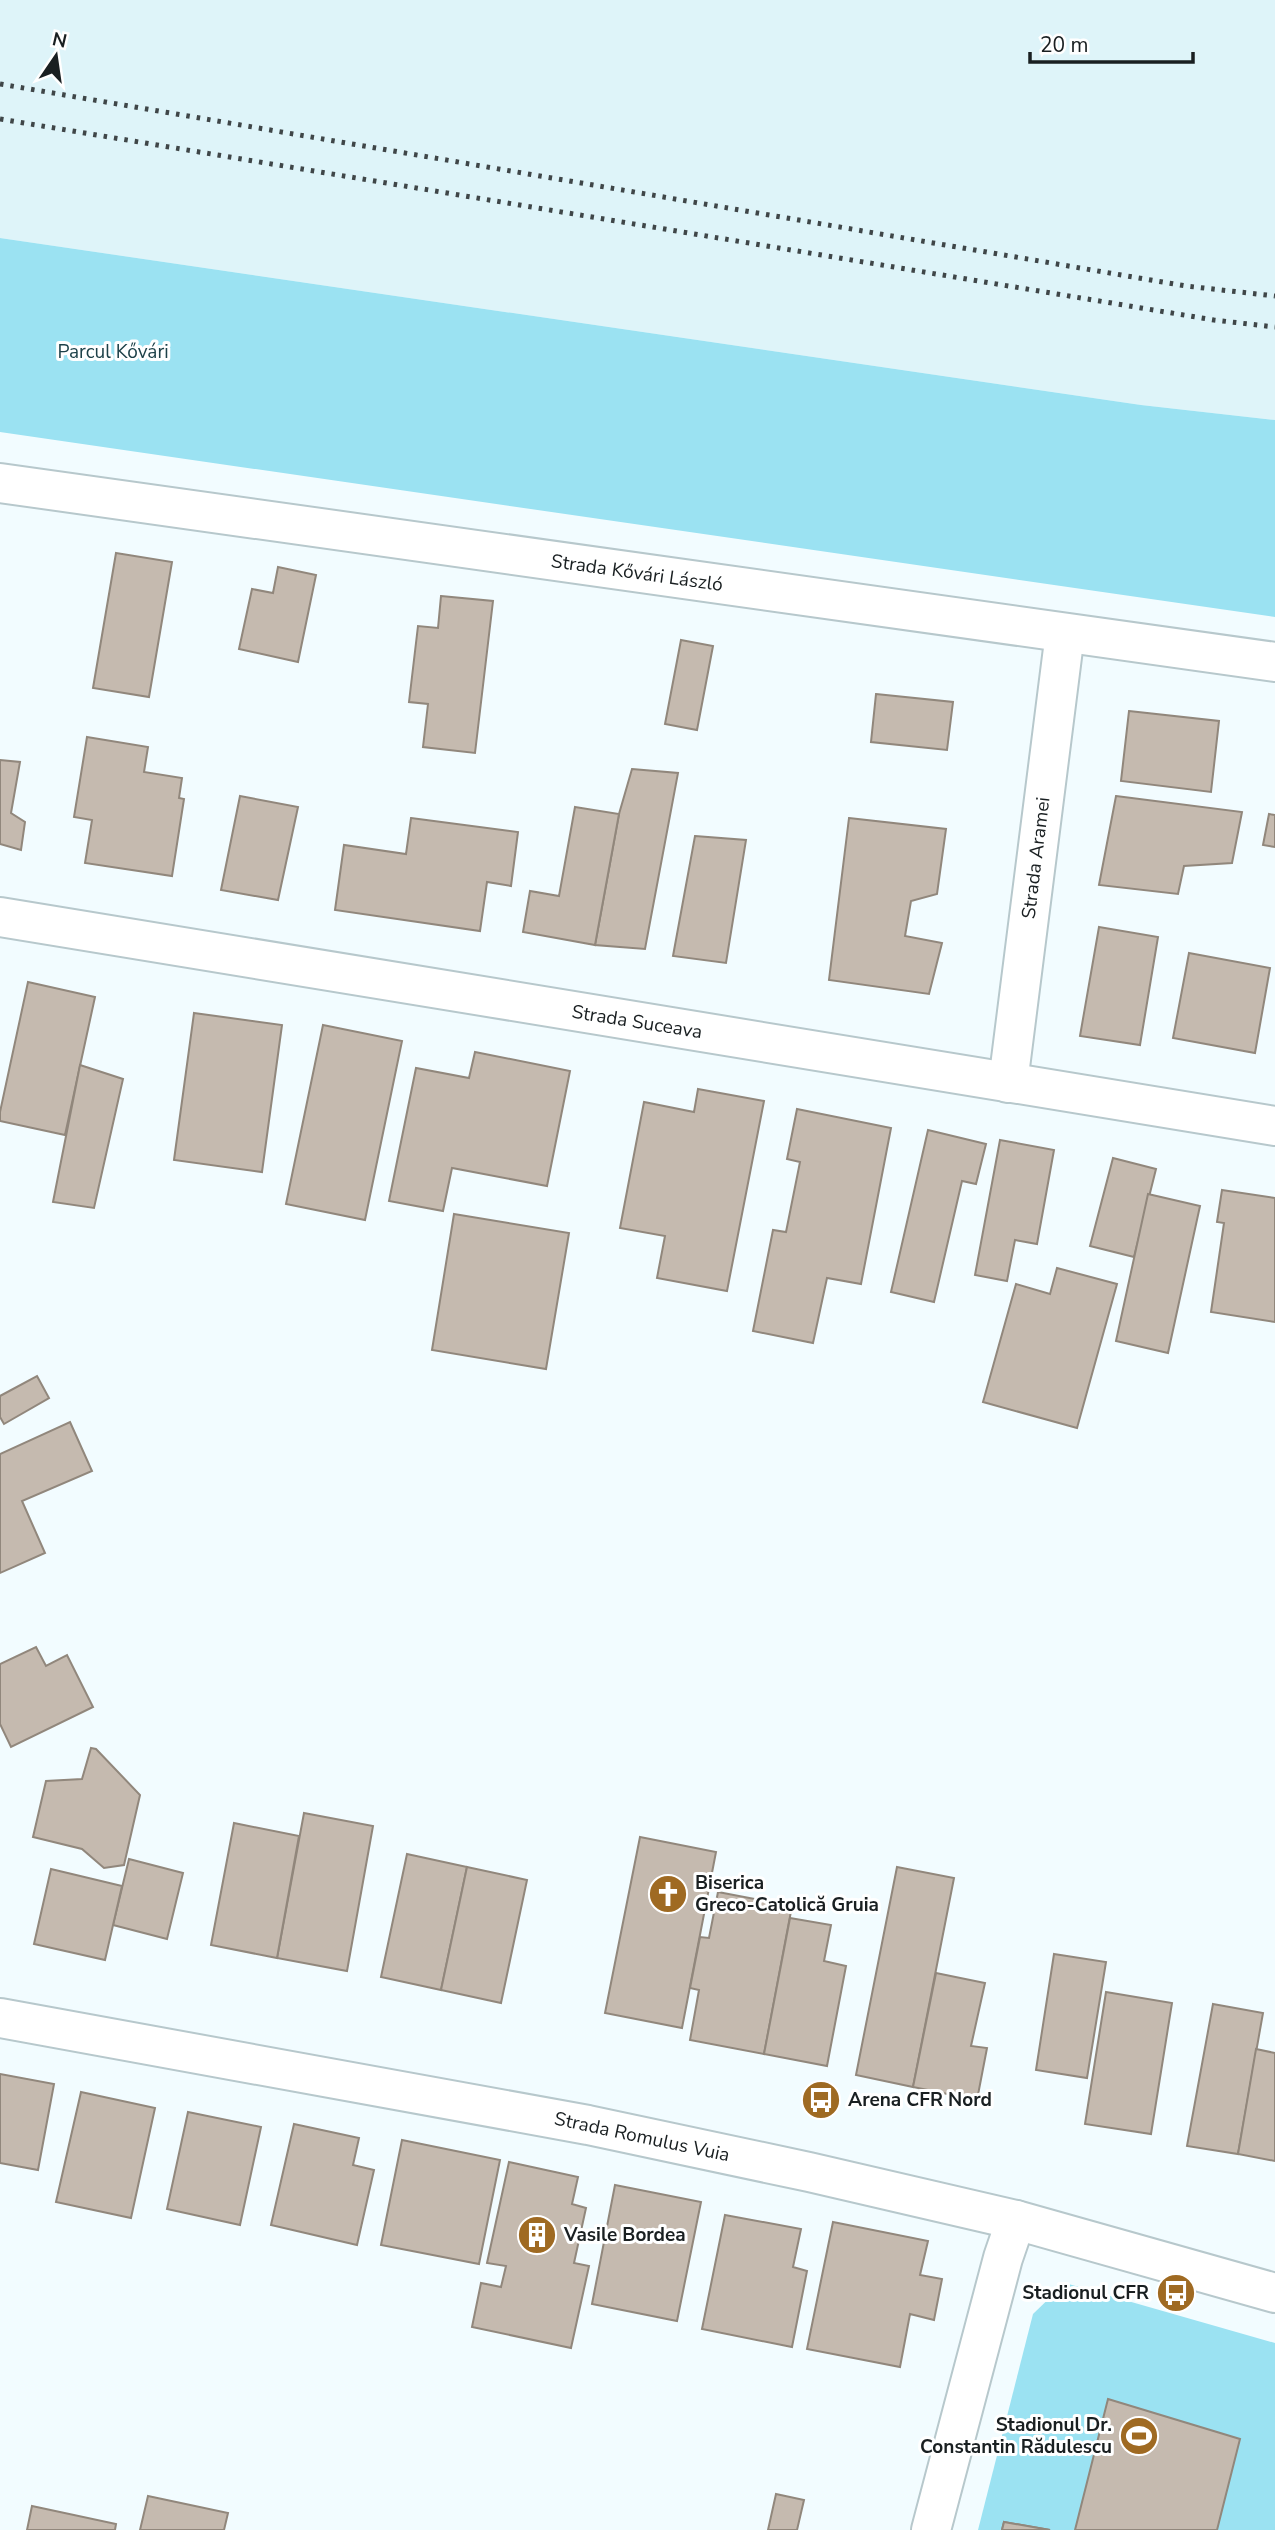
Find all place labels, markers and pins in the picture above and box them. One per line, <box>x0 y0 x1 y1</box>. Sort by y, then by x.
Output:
place label: Biserica Greco-Catolică Gruia <box>695 1870 879 1918</box>
church icon: Biserica Greco-Catolică Gruia <box>647 1873 689 1915</box>
bus stop icon: Arena CFR Nord <box>800 2079 842 2121</box>
place label: Arena CFR Nord <box>848 2087 992 2113</box>
building icon: Vasile Bordea <box>516 2214 558 2256</box>
place label: Vasile Bordea <box>563 2222 686 2248</box>
bus stop icon: Stadionul CFR <box>1155 2272 1197 2314</box>
place label: Stadionul CFR <box>1022 2280 1149 2306</box>
place label: Stadionul Dr. Constantin Rădulescu <box>920 2412 1112 2460</box>
sports icon: Stadionul Dr. Constantin Rădulescu <box>1118 2415 1160 2457</box>

